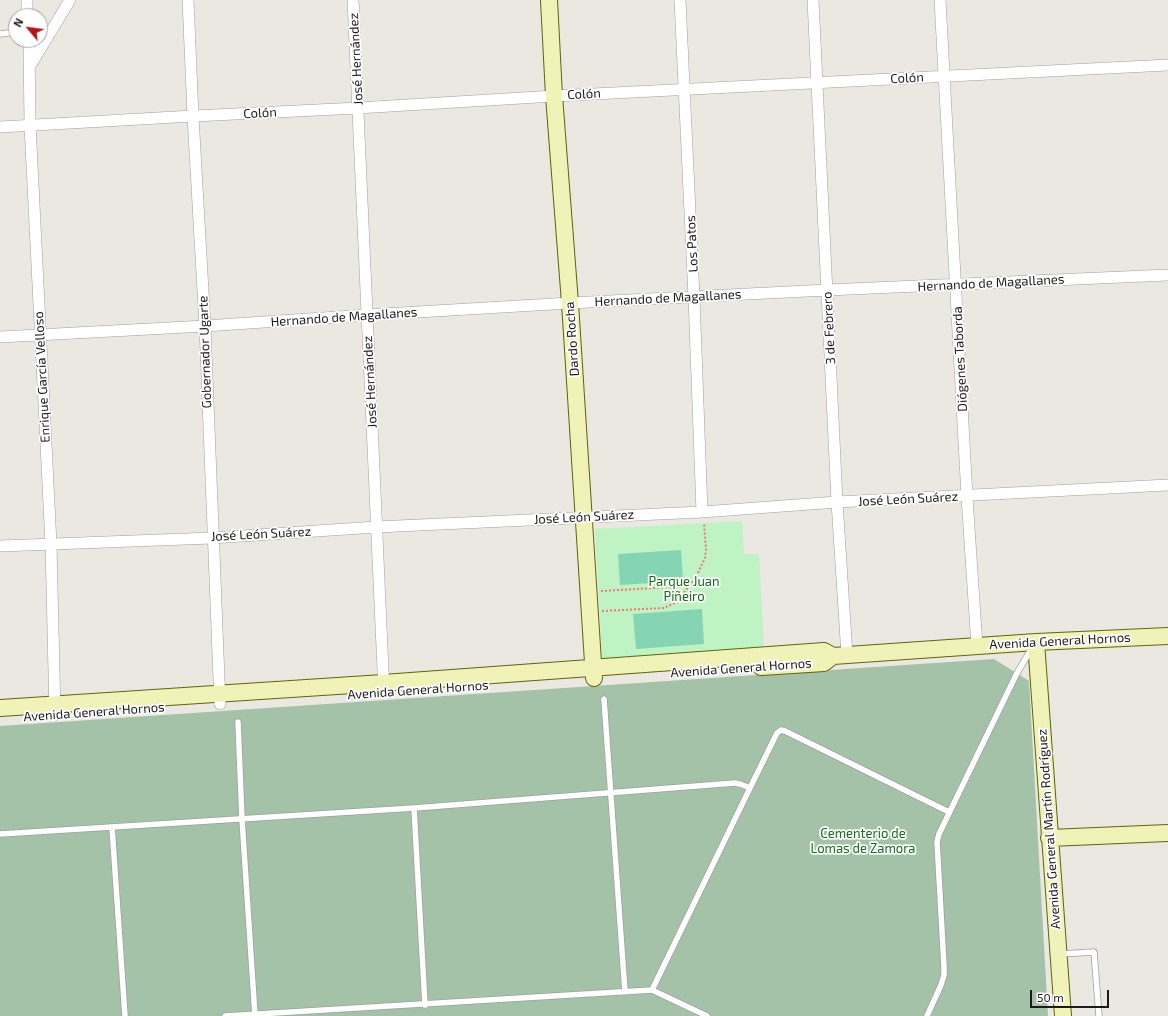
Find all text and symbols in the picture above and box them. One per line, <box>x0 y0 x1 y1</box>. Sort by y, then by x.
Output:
north arrow <box>8 8 48 48</box>
street label: José Hernández <box>346 12 366 106</box>
text: N <box>10 16 26 29</box>
street label: Colón <box>890 69 924 87</box>
street label: Colón <box>567 85 601 103</box>
street label: Colón <box>243 104 277 122</box>
street label: Los Patos <box>683 215 701 273</box>
street label: Hernando de Magallanes <box>917 271 1065 295</box>
street label: Hernando de Magallanes <box>594 286 742 310</box>
street label: 3 de Febrero <box>819 291 839 365</box>
street label: Gobernador Ugarte <box>195 295 215 409</box>
street label: Dardo Rocha <box>562 301 582 377</box>
street label: Hernando de Magallanes <box>270 304 418 330</box>
street label: Diógenes Taborda <box>949 306 971 412</box>
street label: Enrique García Velloso <box>31 311 53 443</box>
street label: José Hernández <box>360 335 380 429</box>
street label: José León Suárez <box>858 489 958 509</box>
street label: José León Suárez <box>534 507 634 527</box>
street label: José León Suárez <box>211 524 311 544</box>
park label: Parque Juan Piñeiro <box>648 574 720 605</box>
street label: Avenida General Hornos <box>989 630 1131 652</box>
street label: Avenida General Hornos <box>670 655 812 681</box>
street label: Avenida General Hornos <box>347 677 489 703</box>
street label: Avenida General Hornos <box>23 699 165 725</box>
street label: Avenida General Martín Rodríguez <box>1034 728 1064 930</box>
park label: Cementerio de Lomas de Zamora <box>810 826 916 857</box>
scale bar <box>1032 982 1111 1008</box>
text: 50 m <box>1037 990 1064 1004</box>

